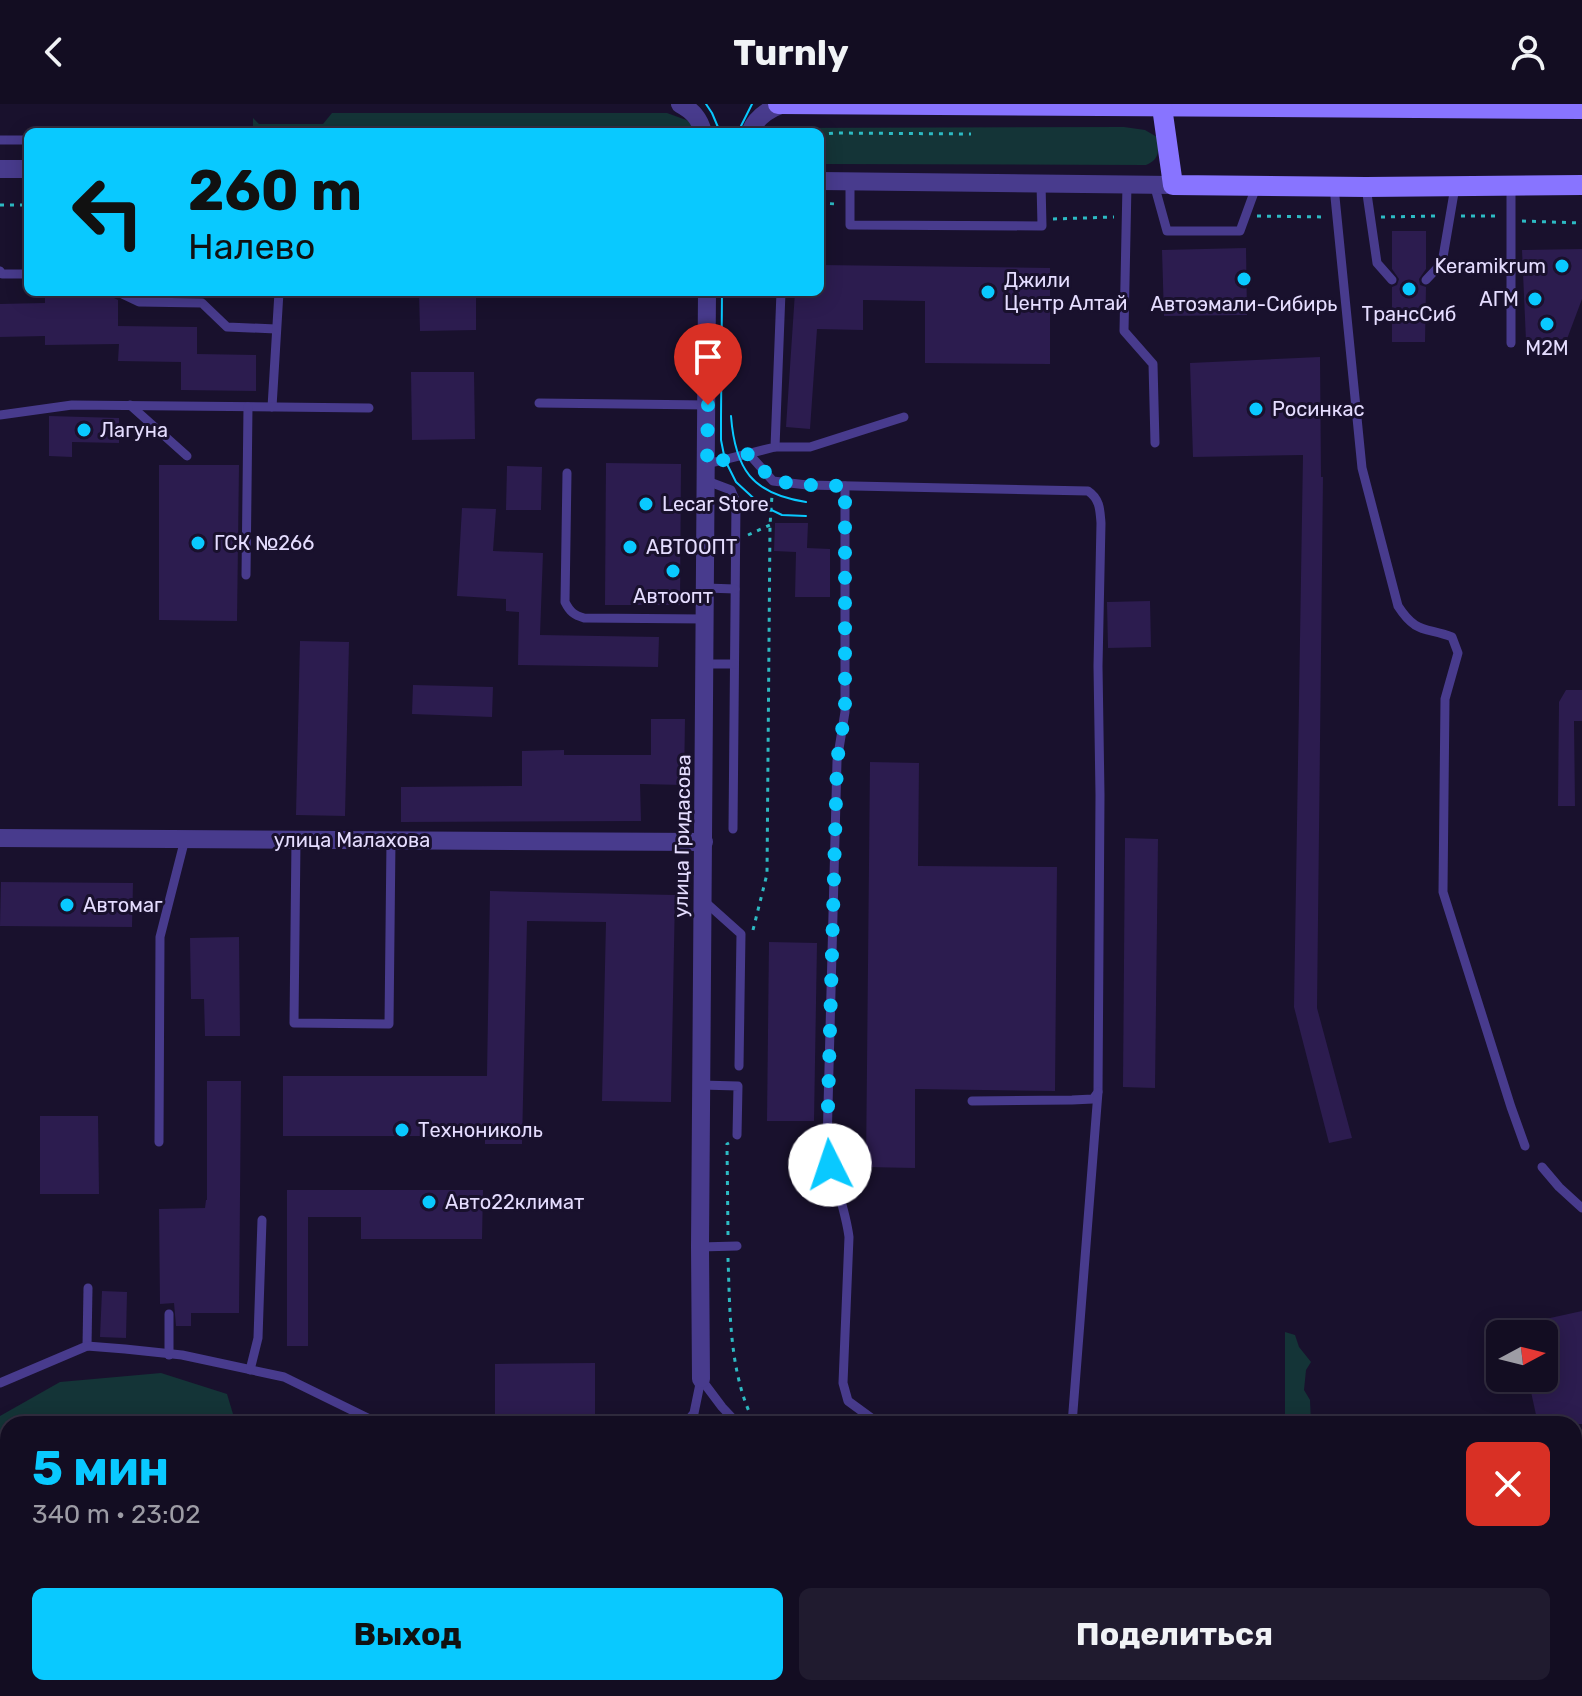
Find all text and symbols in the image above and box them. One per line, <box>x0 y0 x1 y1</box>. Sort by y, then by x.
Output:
icon: back <box>32 30 76 74</box>
icon: person <box>1506 30 1550 74</box>
text: Turnly <box>733 31 849 74</box>
text: 260 m <box>188 158 362 224</box>
icon: left <box>56 160 160 264</box>
text: Налево <box>188 225 315 268</box>
place label: Keramikrum <box>1435 254 1546 278</box>
marker: Keramikrum <box>1553 257 1571 275</box>
place label: Джили Центр Алтай <box>1004 268 1128 315</box>
marker: Автоэмали-Сибирь <box>1235 270 1253 288</box>
marker: ТрансСиб <box>1400 280 1418 298</box>
marker: Джили Центр Алтай <box>979 283 997 301</box>
place label: АГМ <box>1479 287 1519 311</box>
marker: АГМ <box>1526 290 1544 308</box>
place label: Автоэмали-Сибирь <box>1151 292 1337 316</box>
place label: ТрансСиб <box>1362 302 1456 326</box>
marker: М2М <box>1538 315 1556 333</box>
pin <box>674 323 742 405</box>
icon: arrive <box>686 335 730 379</box>
place label: М2М <box>1525 336 1569 360</box>
place label: Росинкас <box>1272 397 1365 421</box>
marker: Росинкас <box>1247 400 1265 418</box>
place label: Лагуна <box>100 418 168 442</box>
marker: Лагуна <box>75 421 93 439</box>
place label: Lecar Store <box>662 492 769 516</box>
marker: Lecar Store <box>637 495 655 513</box>
place label: ГСК №266 <box>214 531 314 555</box>
marker: ГСК №266 <box>189 534 207 552</box>
place label: АВТООПТ <box>646 535 738 559</box>
marker: АВТООПТ <box>621 538 639 556</box>
marker: Автоопт <box>664 562 682 580</box>
place label: Автоопт <box>633 584 713 608</box>
street label: улица Гридасова <box>669 754 695 918</box>
street label: улица Малахова <box>274 828 430 852</box>
place label: Автомаг <box>83 893 163 917</box>
marker: Автомаг <box>58 896 76 914</box>
place label: Технониколь <box>418 1118 543 1142</box>
marker: Технониколь <box>393 1121 411 1139</box>
position arrow <box>788 1123 872 1207</box>
place label: Авто22климат <box>445 1190 584 1214</box>
marker: Авто22климат <box>420 1193 438 1211</box>
north arrow <box>1486 1320 1558 1392</box>
map controls <box>1486 1320 1558 1392</box>
text: 5 мин <box>32 1440 169 1497</box>
button: close <box>1466 1442 1550 1526</box>
text: 340 m · 23:02 <box>32 1499 200 1530</box>
button: Выход <box>32 1588 783 1680</box>
button: Поделиться <box>799 1588 1550 1680</box>

